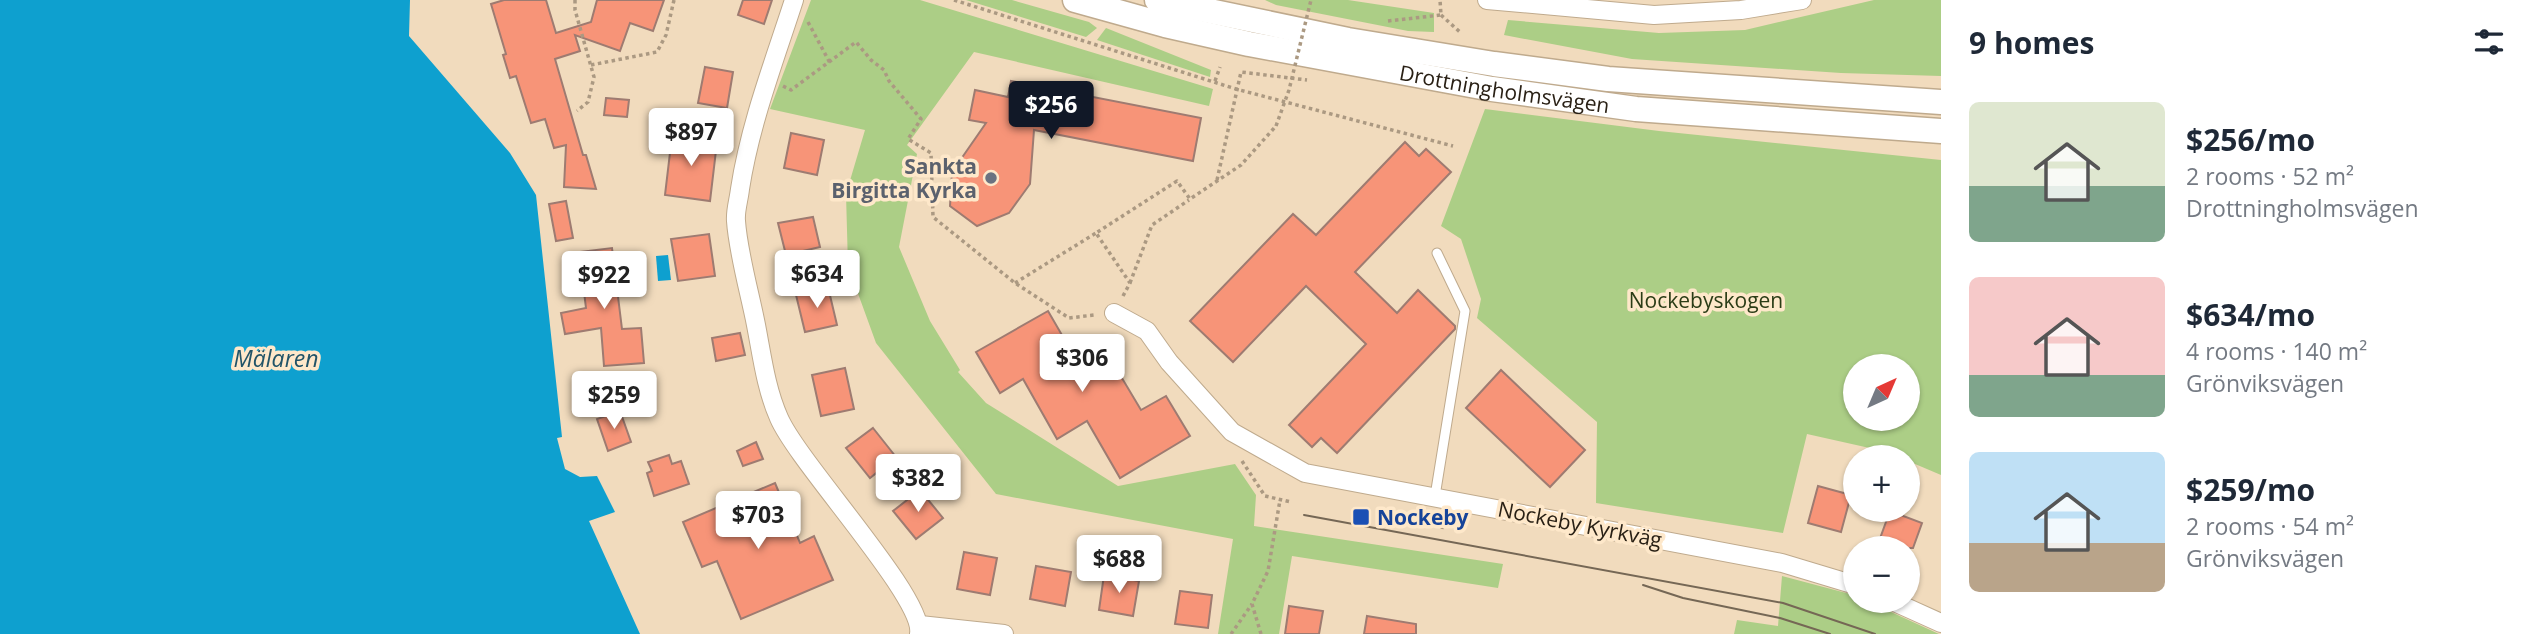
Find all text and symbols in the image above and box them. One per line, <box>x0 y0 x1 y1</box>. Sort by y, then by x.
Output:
text: 9 homes <box>1969 22 2094 63</box>
icon: filters <box>2470 23 2508 61</box>
street label: Drottningholmsvägen <box>1397 58 1611 119</box>
pin: $256 <box>1010 82 1092 141</box>
text: $256 <box>1025 88 1077 120</box>
pin: $897 <box>650 108 732 168</box>
text: $897 <box>665 115 717 147</box>
text: $256/mo <box>2186 119 2315 160</box>
icon: home <box>2025 130 2109 214</box>
place label: Sankta Birgitta Kyrka <box>831 152 977 204</box>
text: 2 rooms · 52 m² <box>2186 160 2354 192</box>
marker: Sankta Birgitta Kyrka <box>983 170 999 186</box>
text: Drottningholmsvägen <box>2186 192 2419 224</box>
pin: $634 <box>776 250 858 310</box>
pin: $922 <box>563 252 645 311</box>
text: $634 <box>791 257 843 289</box>
text: $922 <box>578 258 630 290</box>
park label: Nockebyskogen <box>1629 286 1783 314</box>
text: $634/mo <box>2186 294 2315 335</box>
icon: home <box>2025 305 2109 389</box>
pin: $306 <box>1041 334 1123 394</box>
text: 4 rooms · 140 m² <box>2186 335 2367 367</box>
text: $306 <box>1056 341 1108 373</box>
water label: Mälaren <box>234 342 318 374</box>
north arrow <box>1843 354 1920 430</box>
map controls <box>1843 354 1920 613</box>
text: Grönviksvägen <box>2186 367 2344 399</box>
pin: $259 <box>573 372 655 431</box>
text: $259 <box>588 378 640 410</box>
button: + <box>1843 445 1920 522</box>
pin: $382 <box>877 454 959 514</box>
text: $382 <box>892 461 944 493</box>
text: $259/mo <box>2186 469 2315 510</box>
icon: home <box>2025 480 2109 564</box>
pin: $703 <box>717 491 799 551</box>
street label: Nockeby Kyrkväg <box>1496 494 1664 554</box>
text: $703 <box>732 498 784 530</box>
place label: Nockeby <box>1377 503 1469 531</box>
marker: Nockeby <box>1351 507 1371 527</box>
text: 2 rooms · 54 m² <box>2186 510 2354 542</box>
pin: $688 <box>1078 536 1160 595</box>
button: − <box>1843 536 1920 613</box>
text: $688 <box>1093 542 1145 574</box>
text: Grönviksvägen <box>2186 542 2344 574</box>

